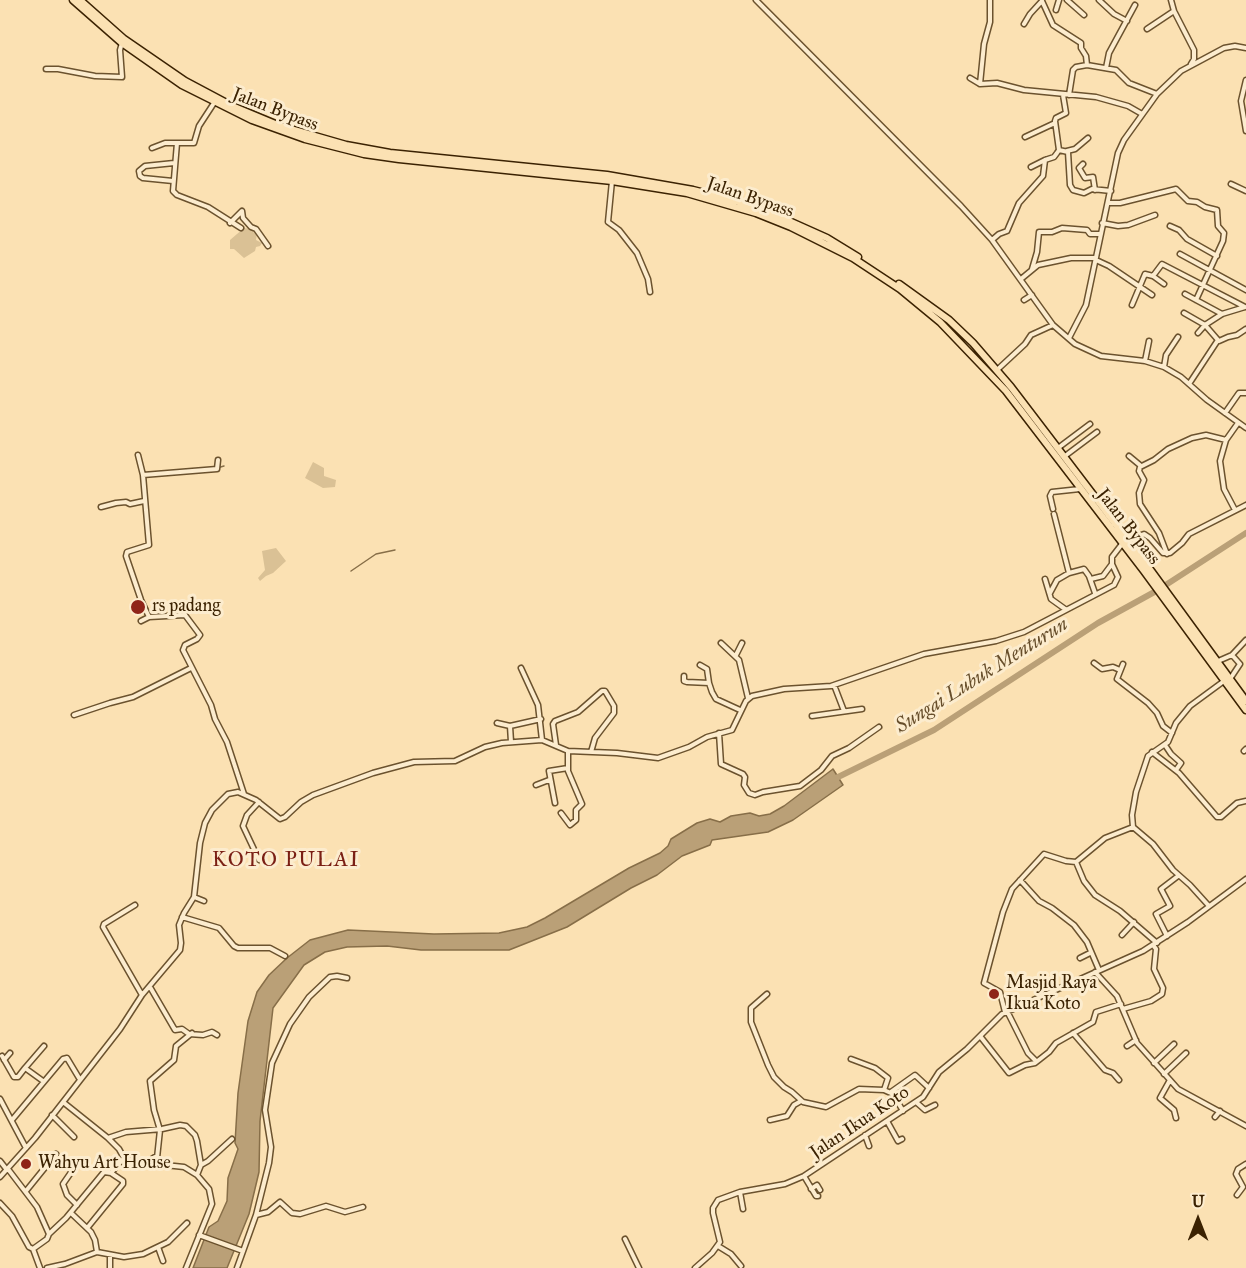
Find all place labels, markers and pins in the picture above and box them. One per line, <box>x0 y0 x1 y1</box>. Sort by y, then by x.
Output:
place label: rs padang <box>152 596 221 618</box>
marker: rs padang <box>129 598 147 616</box>
place label: Masjid Raya Ikua Koto <box>1006 973 1097 1016</box>
marker: Masjid Raya Ikua Koto <box>987 987 1001 1001</box>
place label: Wahyu Art House <box>38 1153 171 1175</box>
marker: Wahyu Art House <box>19 1157 33 1171</box>

